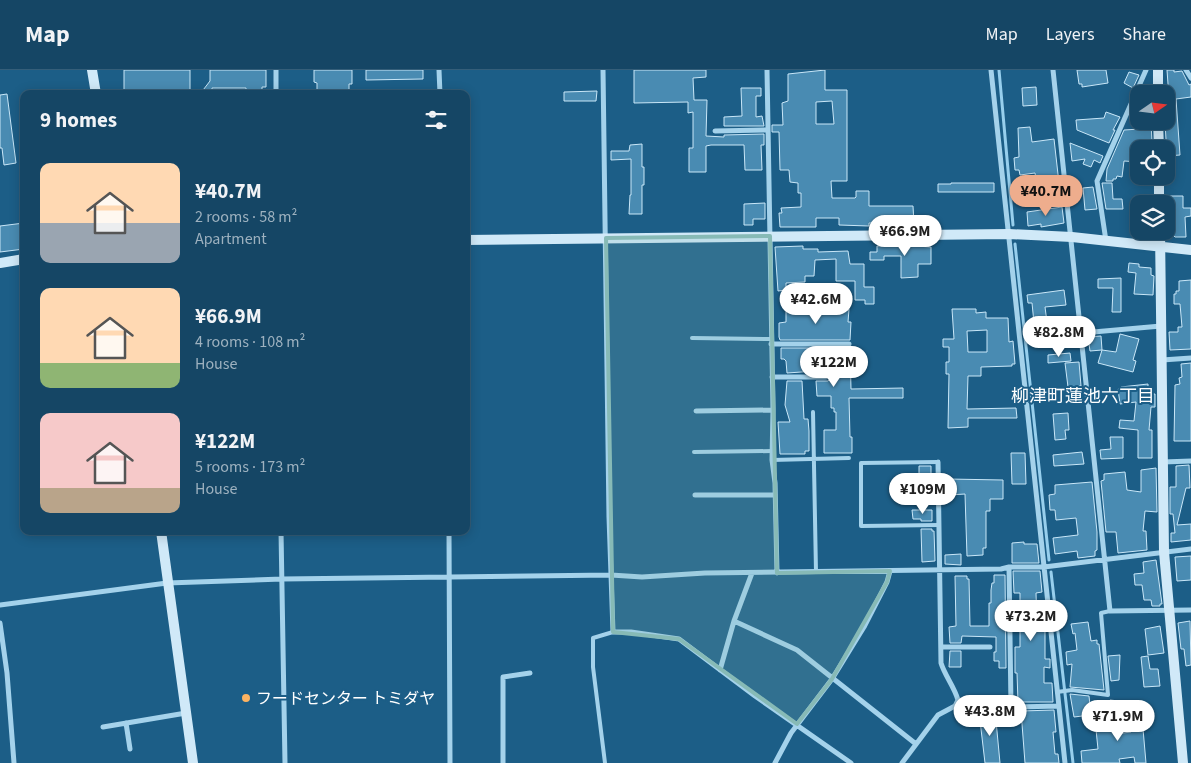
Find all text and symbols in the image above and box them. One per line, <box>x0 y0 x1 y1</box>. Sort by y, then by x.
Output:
text: Map <box>25 17 70 52</box>
text: Map <box>986 22 1018 47</box>
text: Layers <box>1046 22 1095 47</box>
text: Share <box>1123 22 1166 47</box>
north arrow <box>1130 85 1175 130</box>
map controls <box>1130 85 1175 240</box>
text: 9 homes <box>40 105 117 135</box>
icon: filters <box>422 106 450 134</box>
button: locate <box>1130 140 1175 185</box>
pin: ¥40.7M <box>1005 174 1087 217</box>
text: ¥40.7M <box>195 176 262 206</box>
text: ¥40.7M <box>1021 180 1071 202</box>
icon: home <box>80 183 140 243</box>
button: layers <box>1130 195 1175 240</box>
text: 2 rooms · 58 m² <box>195 206 297 228</box>
pin: ¥66.9M <box>864 214 946 257</box>
text: ¥66.9M <box>880 220 930 242</box>
text: Apartment <box>195 228 267 250</box>
pin: ¥42.6M <box>775 282 857 325</box>
text: ¥42.6M <box>791 288 841 310</box>
text: ¥66.9M <box>195 301 262 331</box>
icon: home <box>80 308 140 368</box>
pin: ¥82.8M <box>1018 316 1100 358</box>
text: ¥82.8M <box>1034 321 1084 343</box>
text: 4 rooms · 108 m² <box>195 331 305 353</box>
pin: ¥122M <box>799 346 869 388</box>
text: ¥122M <box>811 351 857 373</box>
text: House <box>195 353 237 375</box>
district label: 柳津町蓮池六丁目 <box>1011 384 1155 409</box>
text: ¥122M <box>195 426 255 456</box>
icon: home <box>80 433 140 493</box>
text: 5 rooms · 173 m² <box>195 456 305 478</box>
pin: ¥109M <box>888 472 958 515</box>
text: House <box>195 478 237 500</box>
text: ¥109M <box>900 478 946 500</box>
pin: ¥73.2M <box>990 600 1072 642</box>
text: ¥73.2M <box>1006 605 1056 627</box>
place label: フードセンター トミダヤ <box>256 688 435 710</box>
marker: フードセンター トミダヤ <box>240 692 252 704</box>
pin: ¥43.8M <box>949 694 1031 737</box>
text: ¥43.8M <box>965 700 1015 722</box>
pin: ¥71.9M <box>1077 700 1159 742</box>
text: ¥71.9M <box>1093 705 1143 727</box>

